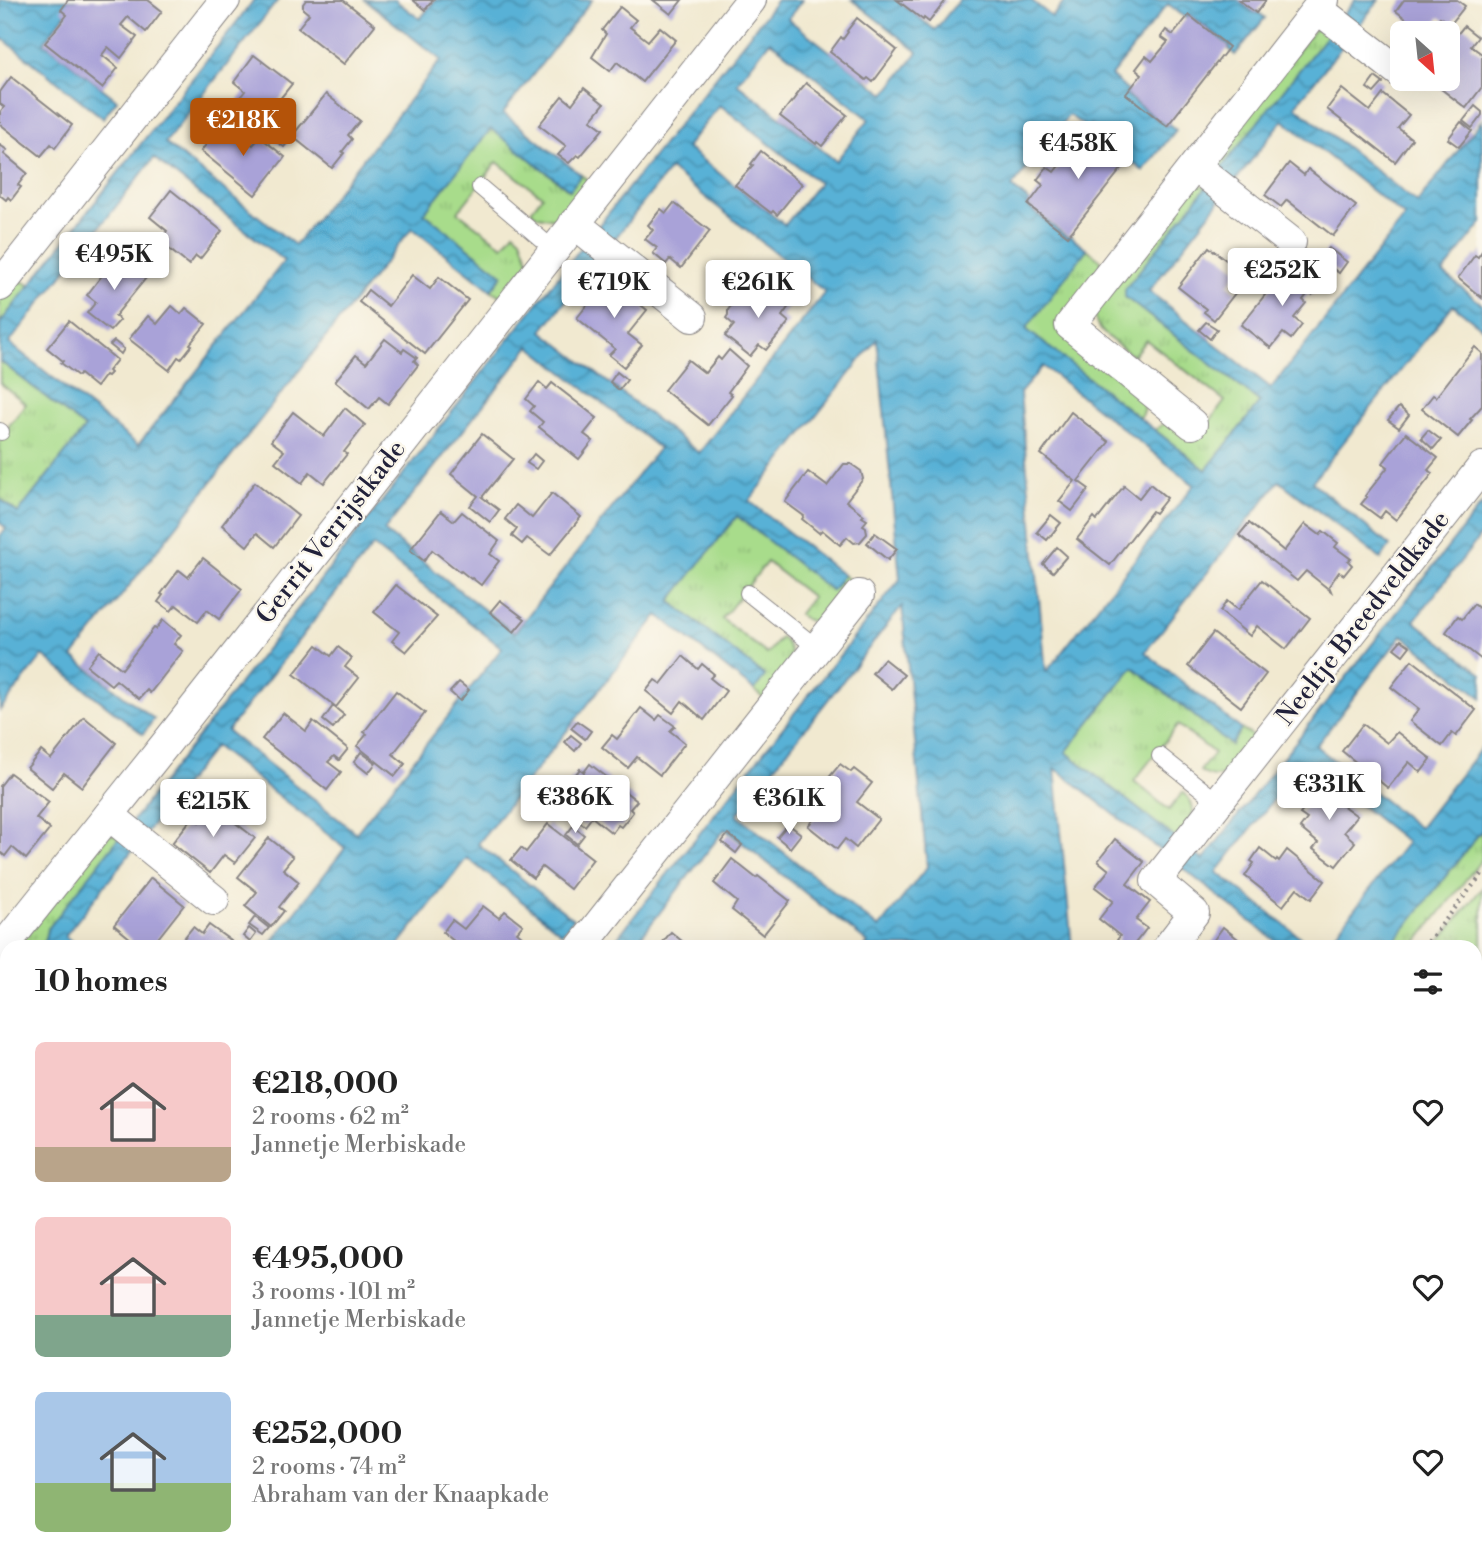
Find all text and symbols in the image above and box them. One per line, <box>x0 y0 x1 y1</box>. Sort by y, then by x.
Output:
north arrow <box>1390 21 1460 91</box>
map controls <box>1390 21 1460 91</box>
pin: €218K <box>194 99 292 158</box>
text: €218K <box>206 107 280 135</box>
pin: €458K <box>1029 122 1127 181</box>
text: €458K <box>1039 130 1117 158</box>
pin: €495K <box>65 232 163 292</box>
text: €495K <box>75 241 153 269</box>
pin: €252K <box>1233 248 1331 308</box>
text: €252K <box>1244 257 1320 285</box>
pin: €719K <box>565 260 663 320</box>
pin: €261K <box>709 260 807 320</box>
text: €719K <box>577 269 651 297</box>
text: €261K <box>722 269 794 297</box>
street label: Gerrit Verrijstkade <box>249 434 413 630</box>
street label: Neeltje Breedveldkade <box>1269 504 1457 732</box>
pin: €331K <box>1280 762 1378 822</box>
text: €331K <box>1293 771 1365 799</box>
pin: €386K <box>526 776 624 835</box>
pin: €361K <box>740 776 838 836</box>
pin: €215K <box>164 780 262 839</box>
text: €386K <box>537 784 613 812</box>
text: €361K <box>753 785 825 813</box>
text: €215K <box>176 788 250 816</box>
text: 10 homes <box>35 963 168 1001</box>
icon: filters <box>1409 963 1447 1001</box>
text: €218,000 <box>252 1065 398 1103</box>
icon: home <box>91 1070 175 1154</box>
icon: heart <box>1409 1093 1447 1131</box>
text: 2 rooms · 62 m² <box>252 1103 409 1131</box>
text: Jannetje Merbiskade <box>252 1131 466 1159</box>
text: €495,000 <box>252 1240 404 1278</box>
icon: home <box>91 1245 175 1329</box>
icon: heart <box>1409 1268 1447 1306</box>
text: 3 rooms · 101 m² <box>252 1278 415 1306</box>
text: Jannetje Merbiskade <box>252 1306 466 1334</box>
text: €252,000 <box>252 1415 402 1453</box>
icon: home <box>91 1420 175 1504</box>
icon: heart <box>1409 1443 1447 1481</box>
text: 2 rooms · 74 m² <box>252 1453 406 1481</box>
text: Abraham van der Knaapkade <box>252 1481 549 1509</box>

